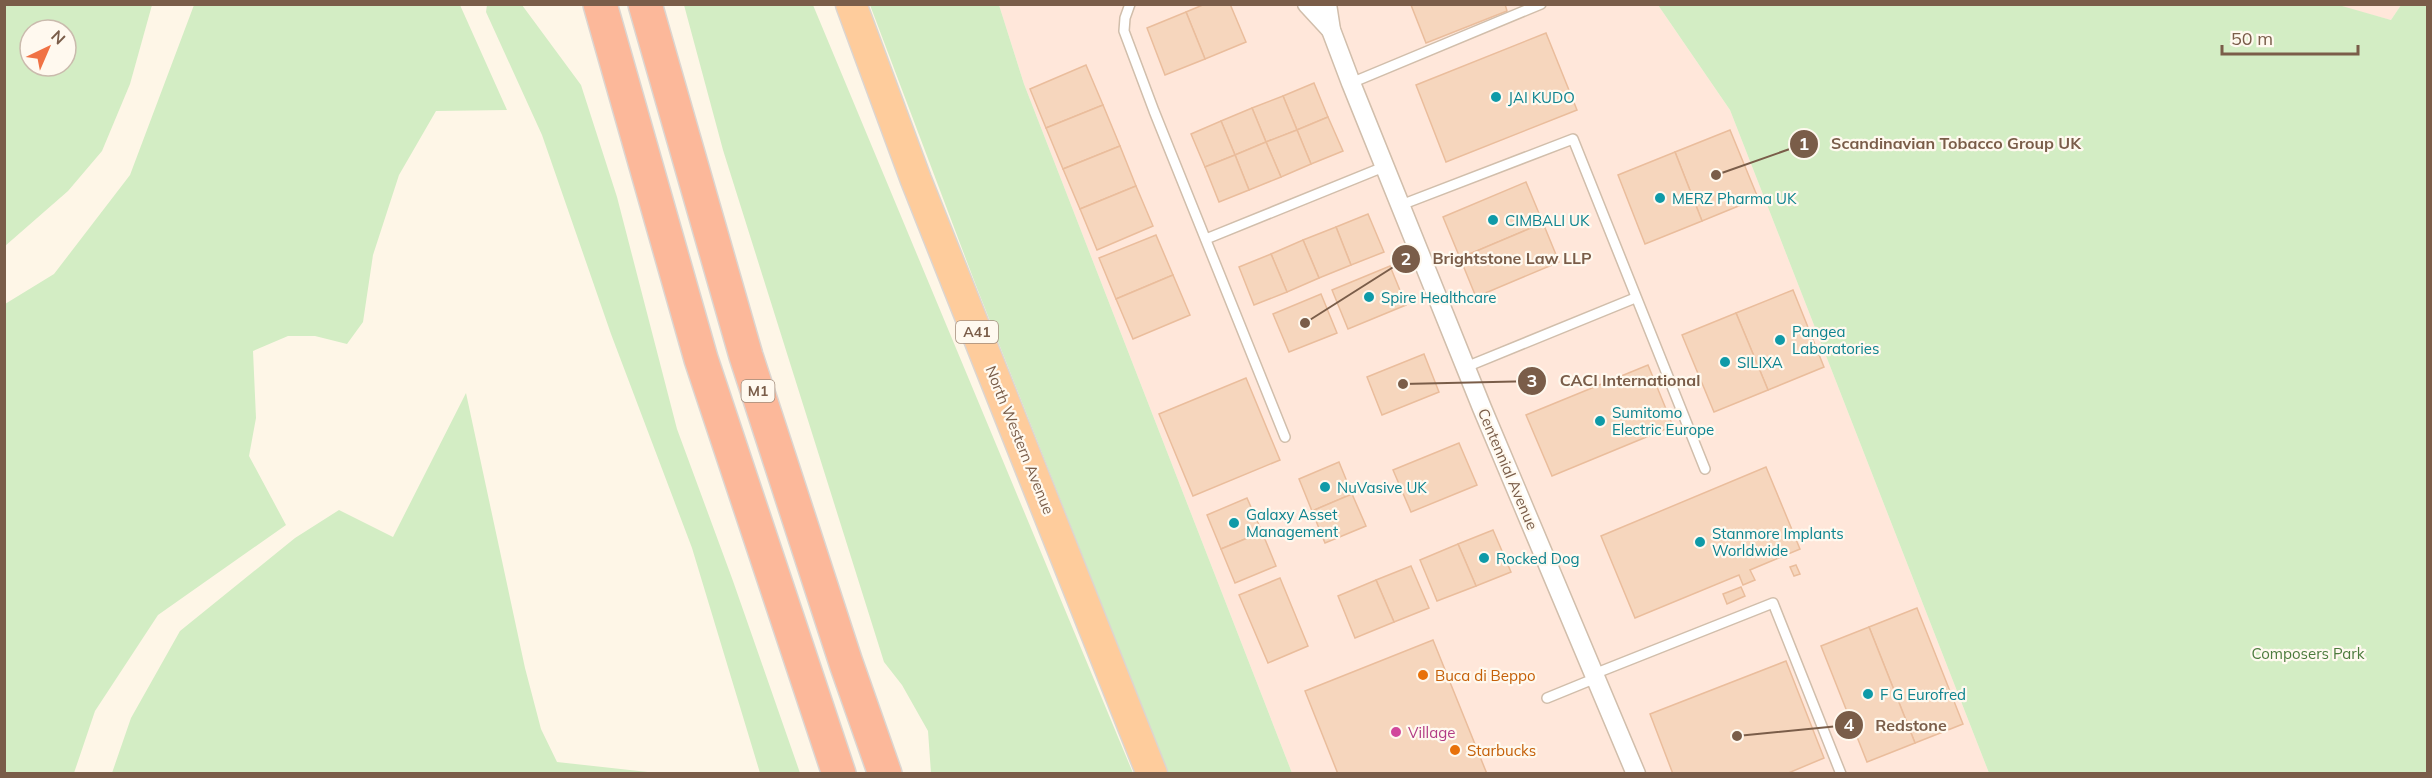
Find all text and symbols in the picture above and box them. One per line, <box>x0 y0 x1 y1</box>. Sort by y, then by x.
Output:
north arrow <box>18 18 78 78</box>
scale bar <box>2222 18 2358 56</box>
text: N <box>47 26 70 49</box>
text: 50 m <box>2231 27 2273 50</box>
place label: JAI KUDO <box>1508 88 1575 107</box>
marker: JAI KUDO <box>1489 90 1503 104</box>
callout: Scandinavian Tobacco Group UK <box>1789 127 2092 161</box>
text: 1 <box>1799 132 1809 155</box>
text: Scandinavian Tobacco Group UK <box>1831 133 2082 153</box>
place label: MERZ Pharma UK <box>1672 189 1797 208</box>
marker: MERZ Pharma UK <box>1653 191 1667 205</box>
place label: CIMBALI UK <box>1505 211 1590 230</box>
marker: CIMBALI UK <box>1486 213 1500 227</box>
callout: Brightstone Law LLP <box>1391 242 1604 276</box>
text: 2 <box>1401 247 1411 270</box>
text: Brightstone Law LLP <box>1432 248 1592 268</box>
place label: Spire Healthcare <box>1381 288 1496 307</box>
marker: Spire Healthcare <box>1362 290 1376 304</box>
road number: A41 <box>956 321 998 343</box>
place label: Pangea Laboratories <box>1792 322 1879 358</box>
marker: Pangea Laboratories <box>1773 333 1787 347</box>
place label: SILIXA <box>1737 353 1783 372</box>
marker: SILIXA <box>1718 355 1732 369</box>
street label: North Western Avenue <box>981 363 1059 517</box>
callout: CACI International <box>1517 364 1712 398</box>
text: 3 <box>1527 369 1537 392</box>
text: CACI International <box>1560 370 1700 390</box>
road number: M1 <box>742 380 774 402</box>
place label: Sumitomo Electric Europe <box>1612 403 1714 439</box>
street label: Centennial Avenue <box>1474 405 1542 533</box>
marker: Sumitomo Electric Europe <box>1593 414 1607 428</box>
place label: NuVasive UK <box>1337 478 1427 497</box>
marker: NuVasive UK <box>1318 480 1332 494</box>
place label: Galaxy Asset Management <box>1246 505 1338 541</box>
marker: Galaxy Asset Management <box>1227 516 1241 530</box>
place label: Stanmore Implants Worldwide <box>1712 524 1844 560</box>
marker: Stanmore Implants Worldwide <box>1693 535 1707 549</box>
place label: Rocked Dog <box>1496 549 1580 568</box>
marker: Rocked Dog <box>1477 551 1491 565</box>
park label: Composers Park <box>2252 644 2365 663</box>
place label: Buca di Beppo <box>1435 666 1536 685</box>
marker: Buca di Beppo <box>1416 668 1430 682</box>
place label: F G Eurofred <box>1880 685 1966 704</box>
marker: F G Eurofred <box>1861 687 1875 701</box>
callout: Redstone <box>1834 708 1959 742</box>
text: 4 <box>1844 713 1855 736</box>
text: Redstone <box>1875 715 1947 735</box>
place label: Village <box>1408 723 1455 742</box>
marker: Village <box>1389 725 1403 739</box>
place label: Starbucks <box>1467 741 1536 760</box>
marker: Starbucks <box>1448 743 1462 757</box>

